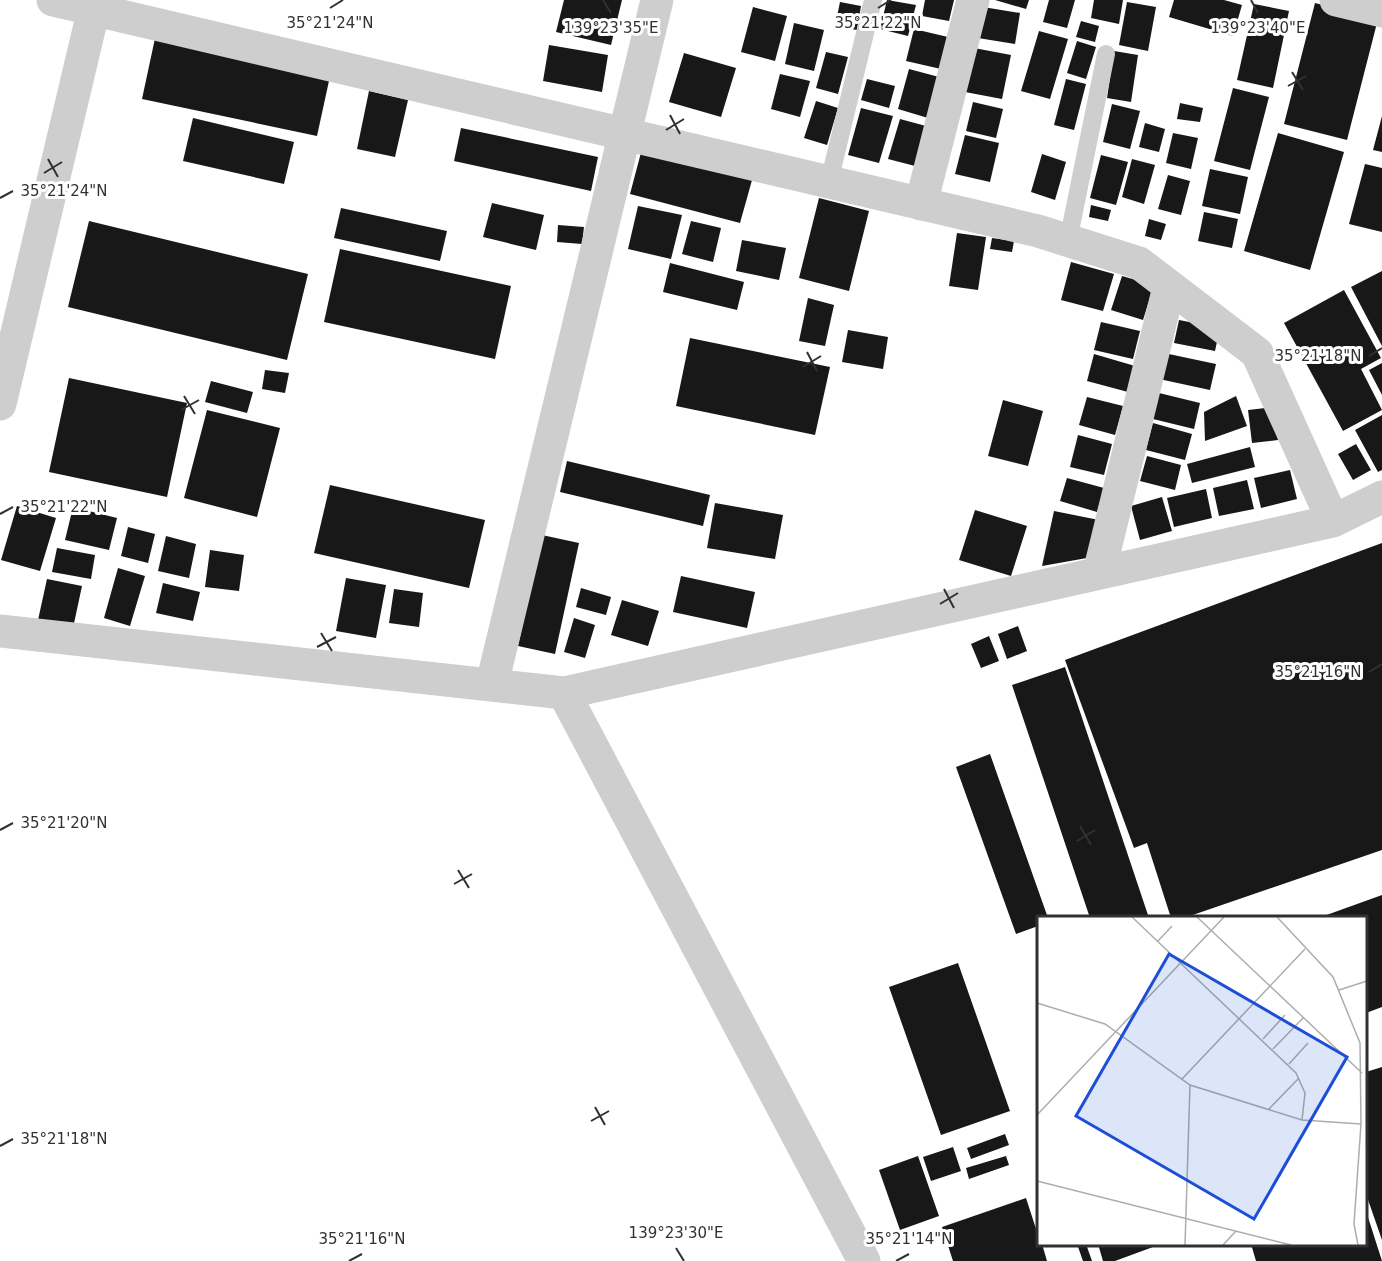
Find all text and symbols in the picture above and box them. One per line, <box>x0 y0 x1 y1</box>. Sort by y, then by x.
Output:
text: 35°21'24"N <box>286 14 374 32</box>
text: 35°21'22"N <box>834 14 922 32</box>
text: 139°23'35"E <box>564 19 658 37</box>
text: 139°23'40"E <box>1211 19 1305 37</box>
text: 35°21'24"N <box>20 182 108 200</box>
text: 35°21'18"N <box>1274 347 1362 365</box>
text: 35°21'22"N <box>20 498 108 516</box>
text: 35°21'16"N <box>1274 663 1362 681</box>
text: 35°21'20"N <box>20 814 108 832</box>
inset map <box>1037 916 1367 1246</box>
text: 35°21'18"N <box>20 1130 108 1148</box>
text: 139°23'30"E <box>629 1224 723 1242</box>
text: 35°21'16"N <box>318 1230 406 1248</box>
text: 35°21'14"N <box>865 1230 953 1248</box>

